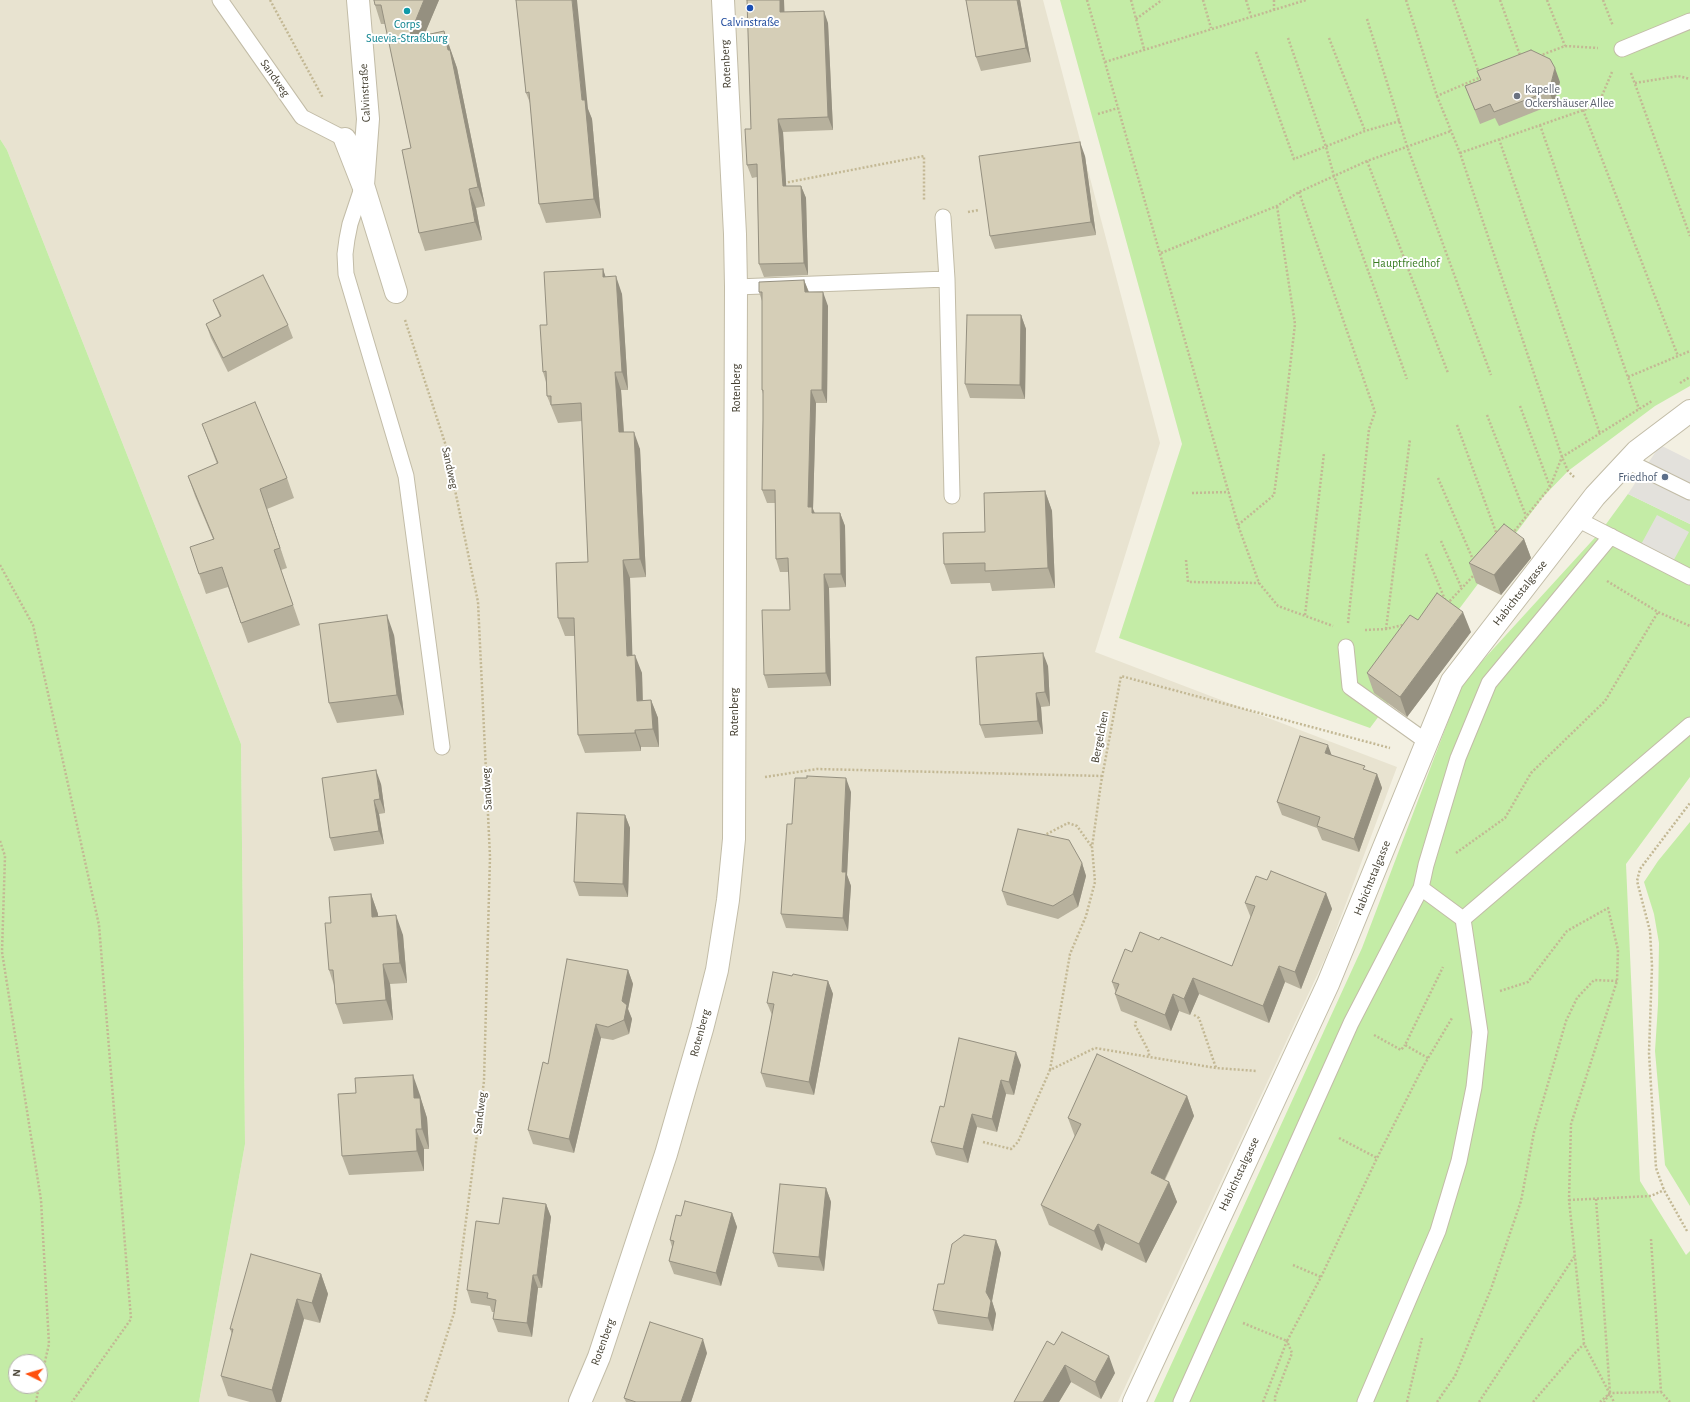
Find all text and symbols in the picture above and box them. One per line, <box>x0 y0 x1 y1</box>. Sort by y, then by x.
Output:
marker: Calvinstraße <box>745 3 755 13</box>
marker: Corps Suevia-Straßburg <box>402 6 412 16</box>
place label: Calvinstraße <box>721 15 779 29</box>
place label: Corps Suevia-Straßburg <box>366 17 448 45</box>
street label: Rotenberg <box>718 39 734 89</box>
street label: Sandweg <box>257 56 293 100</box>
street label: Calvinstraße <box>356 63 374 123</box>
place label: Kapelle Ockershäuser Allee <box>1525 82 1614 110</box>
marker: Kapelle Ockershäuser Allee <box>1512 91 1522 101</box>
park label: Hauptfriedhof <box>1372 256 1440 270</box>
street label: Rotenberg <box>729 364 743 412</box>
street label: Sandweg <box>439 446 461 490</box>
place label: Friedhof <box>1618 470 1657 484</box>
marker: Friedhof <box>1660 472 1670 482</box>
street label: Habichtstalgasse <box>1490 557 1550 629</box>
street label: Rotenberg <box>727 688 741 736</box>
street label: Bergelchen <box>1088 710 1112 764</box>
street label: Sandweg <box>479 767 495 811</box>
street label: Habichtstalgasse <box>1350 838 1394 918</box>
street label: Rotenberg <box>687 1008 713 1058</box>
street label: Sandweg <box>470 1091 490 1135</box>
street label: Habichtstalgasse <box>1216 1135 1262 1213</box>
street label: Rotenberg <box>588 1317 618 1367</box>
north arrow <box>8 1354 48 1394</box>
text: N <box>11 1369 22 1377</box>

